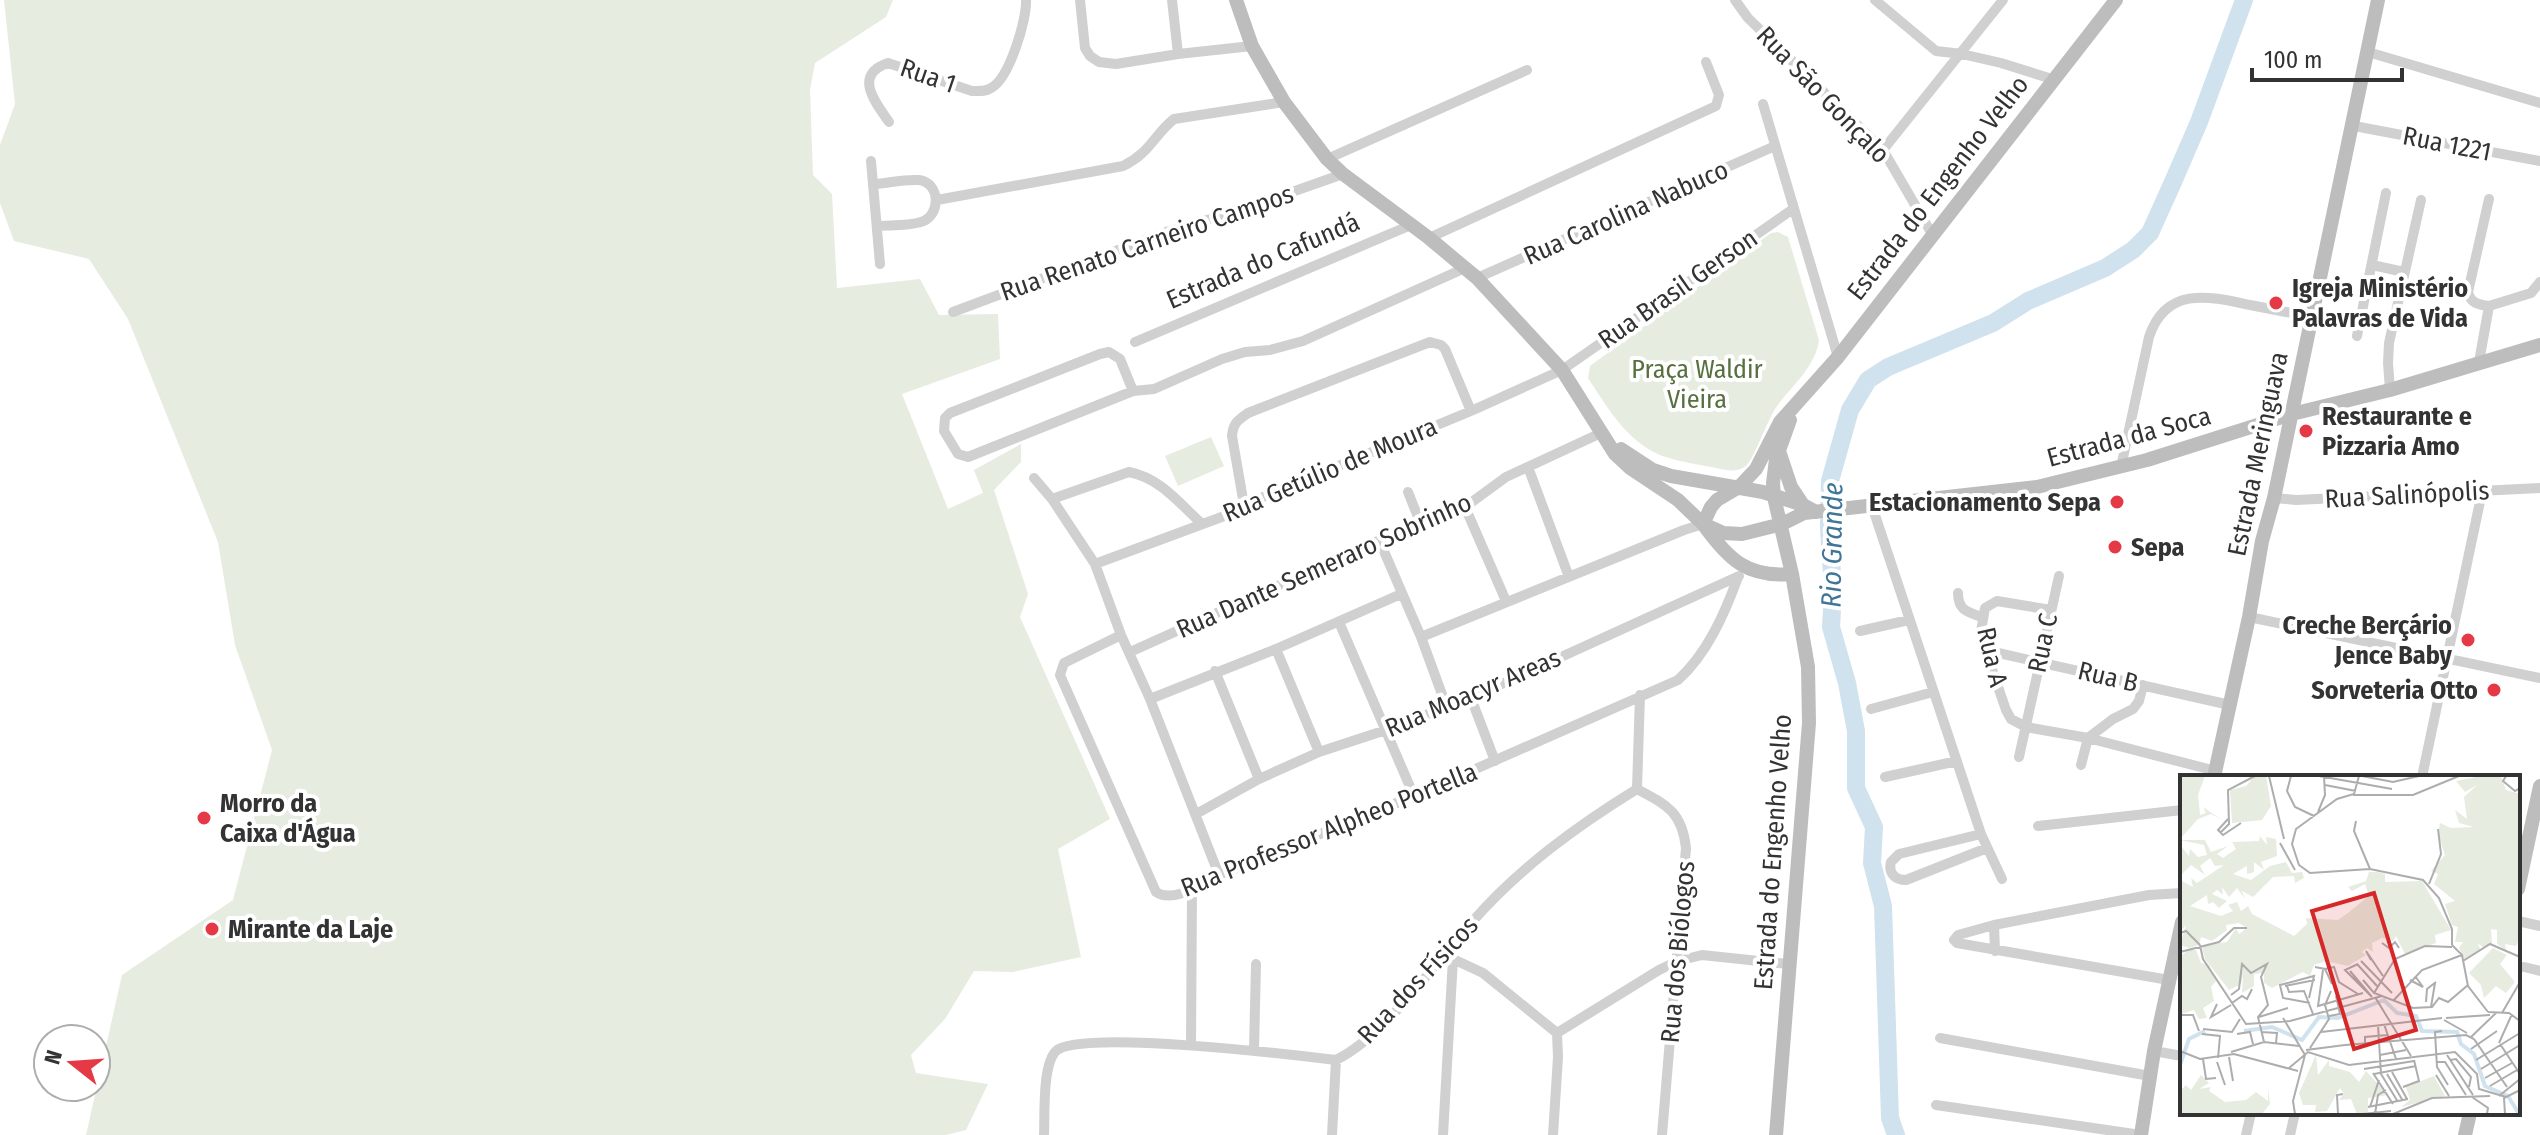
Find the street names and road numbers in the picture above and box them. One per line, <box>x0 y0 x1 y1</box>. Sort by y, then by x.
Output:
street label: Rua São Gonçalo <box>1750 20 1896 170</box>
street label: Rua 1 <box>896 52 960 100</box>
street label: Estrada do Engenho Velho <box>1841 70 2035 306</box>
street label: Rua 1221 <box>2400 120 2494 168</box>
street label: Rua Carolina Nabuco <box>1519 154 1733 272</box>
street label: Rua Renato Carneiro Campos <box>996 178 1298 308</box>
street label: Estrada do Cafundá <box>1162 206 1364 316</box>
street label: Rua Brasil Gerson <box>1592 223 1764 355</box>
street label: Estrada Meringuava <box>2221 349 2295 559</box>
street label: Estrada da Soca <box>2044 400 2214 474</box>
street label: Rua Getúlio de Moura <box>1218 411 1442 529</box>
street label: Rua Salinópolis <box>2324 475 2490 515</box>
street label: Rua Dante Semeraro Sobrinho <box>1172 487 1476 645</box>
street label: Rua C <box>2022 611 2064 675</box>
street label: Rua A <box>1970 624 2014 690</box>
street label: Rua Moacyr Areas <box>1381 642 1565 744</box>
street label: Rua B <box>2075 655 2141 699</box>
street label: Estrada do Engenho Velho <box>1748 713 1798 991</box>
street label: Rua Professor Alpheo Portella <box>1176 756 1482 904</box>
street label: Rua dos Biólogos <box>1655 860 1701 1044</box>
street label: Rua dos Físicos <box>1351 910 1485 1050</box>

